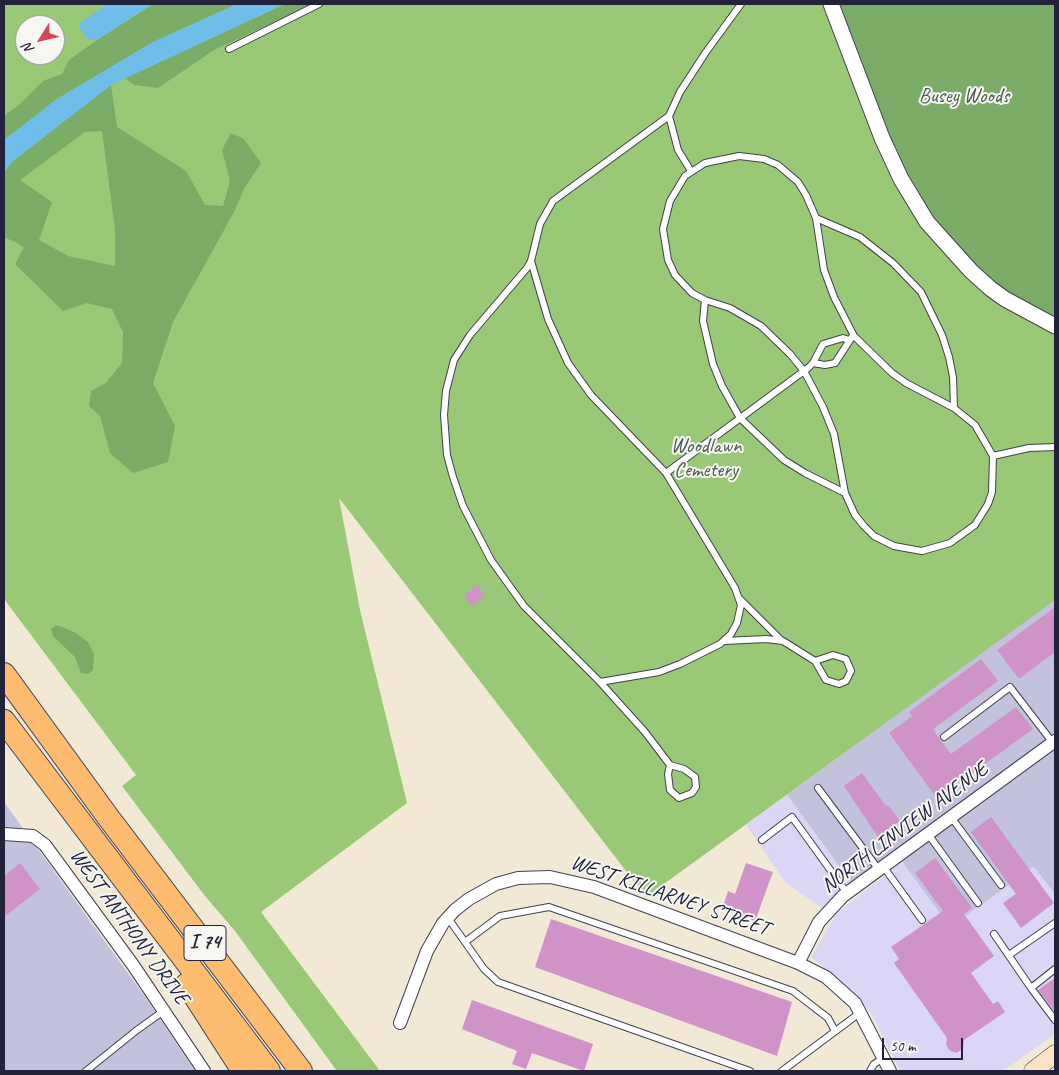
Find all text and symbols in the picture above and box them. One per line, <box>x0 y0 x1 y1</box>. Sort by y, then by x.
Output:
north arrow <box>15 15 65 65</box>
text: N <box>19 40 38 57</box>
park label: Busey Woods <box>919 83 1009 109</box>
park label: Woodlawn Cemetery <box>671 433 741 483</box>
street label: NORTH LINVIEW AVENUE <box>817 757 993 899</box>
street label: WEST ANTHONY DRIVE <box>64 844 194 1010</box>
street label: WEST KILLARNEY STREET <box>568 850 772 942</box>
road number: I 74 <box>184 926 226 960</box>
scale bar <box>884 1028 965 1060</box>
text: 50 m <box>890 1037 916 1056</box>

